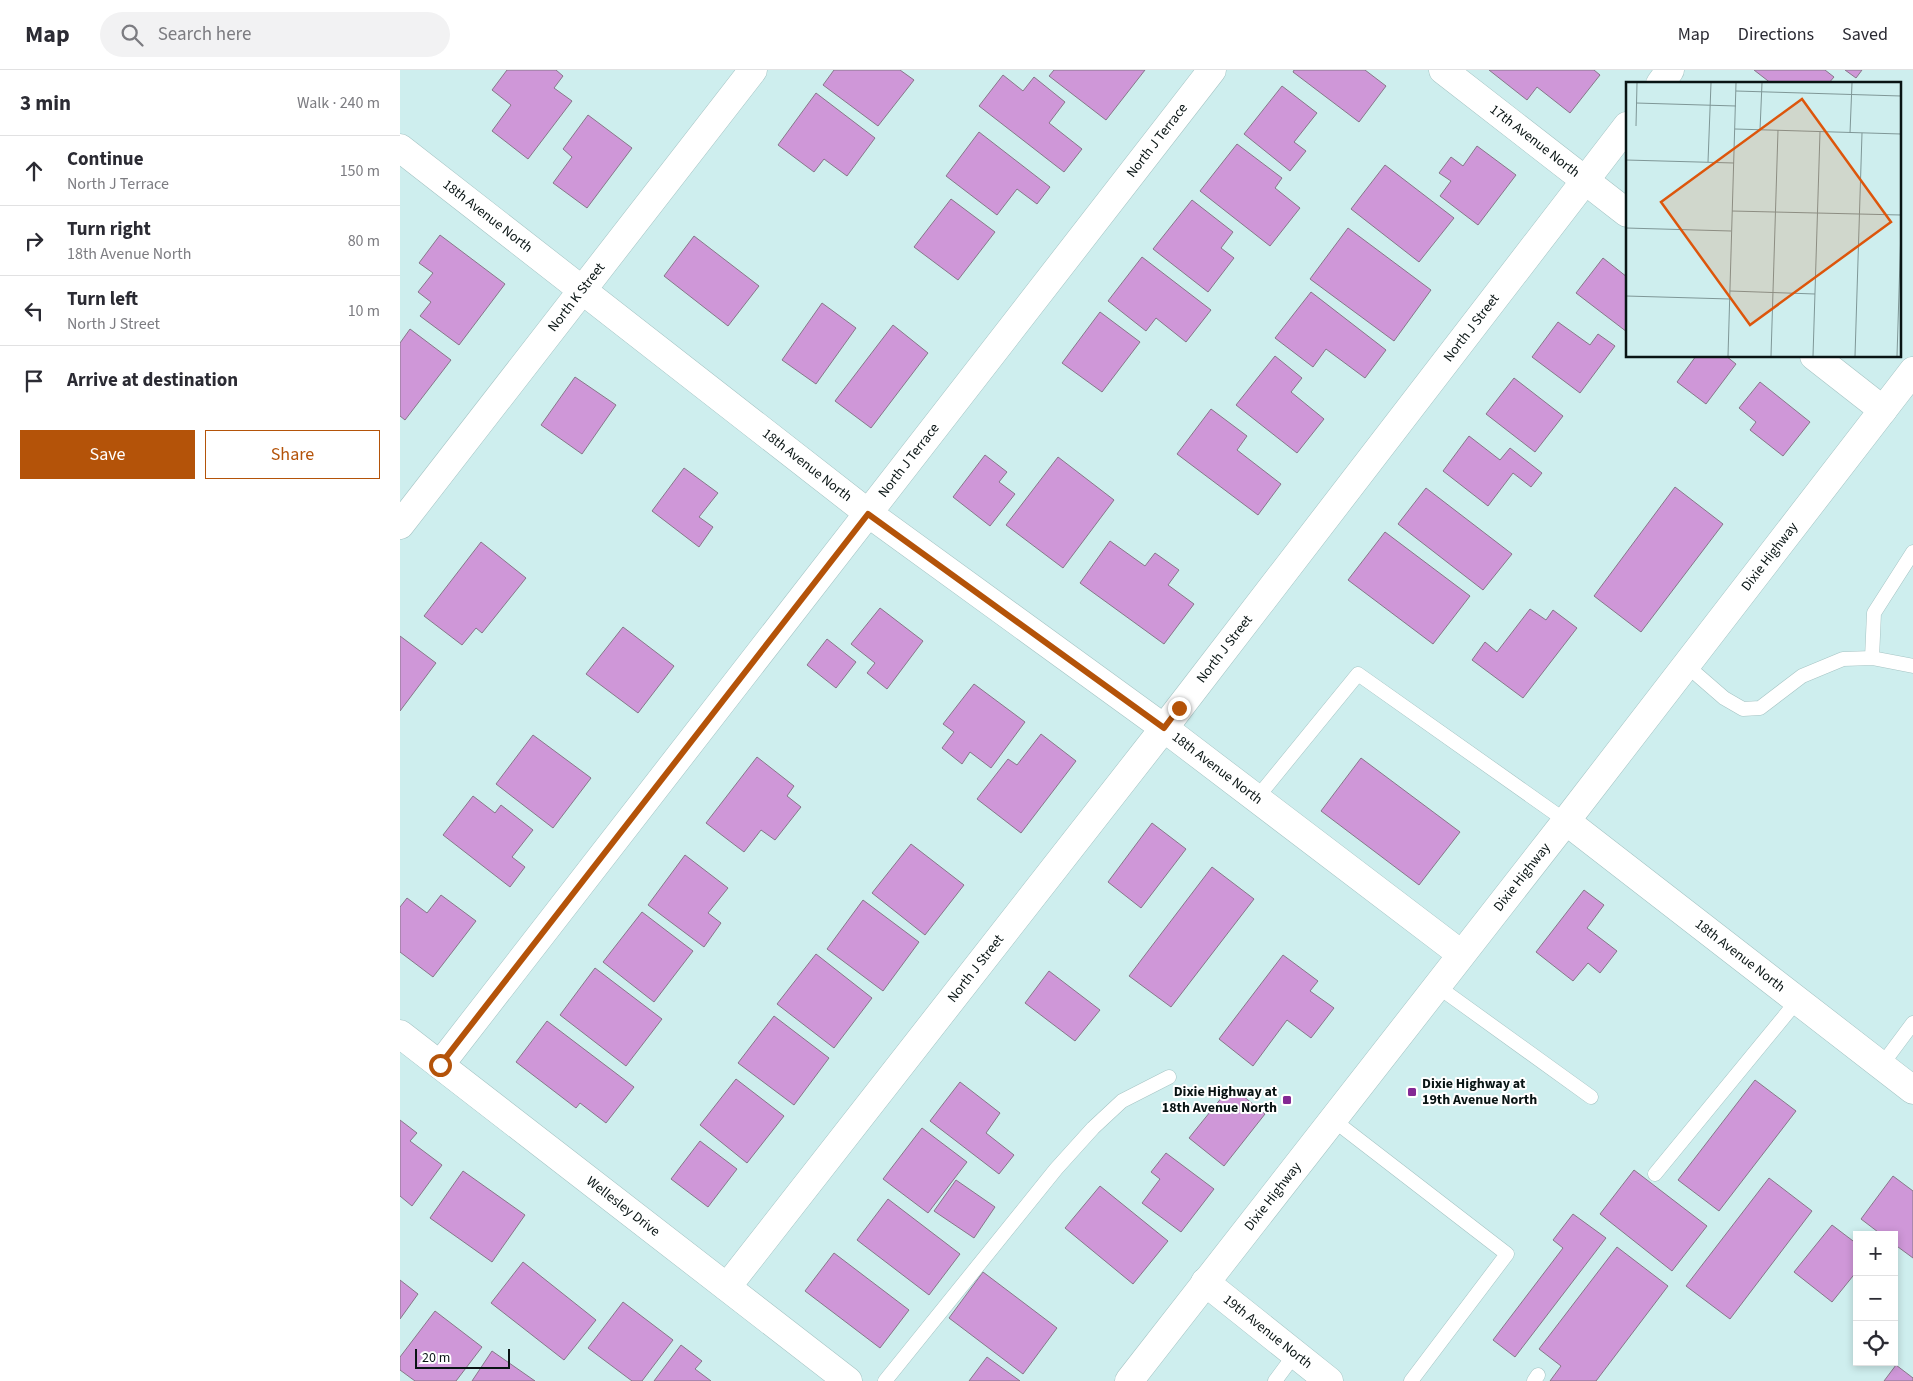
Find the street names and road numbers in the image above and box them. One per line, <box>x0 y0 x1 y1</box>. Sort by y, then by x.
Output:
street label: North J Terrace <box>1122 99 1193 182</box>
street label: 17th Avenue North <box>1485 100 1584 183</box>
street label: 18th Avenue North <box>438 175 537 258</box>
street label: North K Street <box>543 258 610 336</box>
street label: North J Street <box>1439 290 1504 366</box>
street label: North J Terrace <box>874 419 944 502</box>
street label: 18th Avenue North <box>758 424 856 507</box>
street label: Dixie Highway <box>1737 518 1803 595</box>
street label: North J Street <box>1192 611 1258 687</box>
street label: 18th Avenue North <box>1168 727 1266 809</box>
street label: Dixie Highway <box>1489 838 1556 916</box>
street label: 18th Avenue North <box>1691 914 1789 997</box>
street label: North J Street <box>943 930 1009 1007</box>
street label: Dixie Highway <box>1240 1158 1306 1235</box>
street label: Wellesley Drive <box>582 1172 664 1242</box>
street label: 19th Avenue North <box>1219 1290 1316 1374</box>

